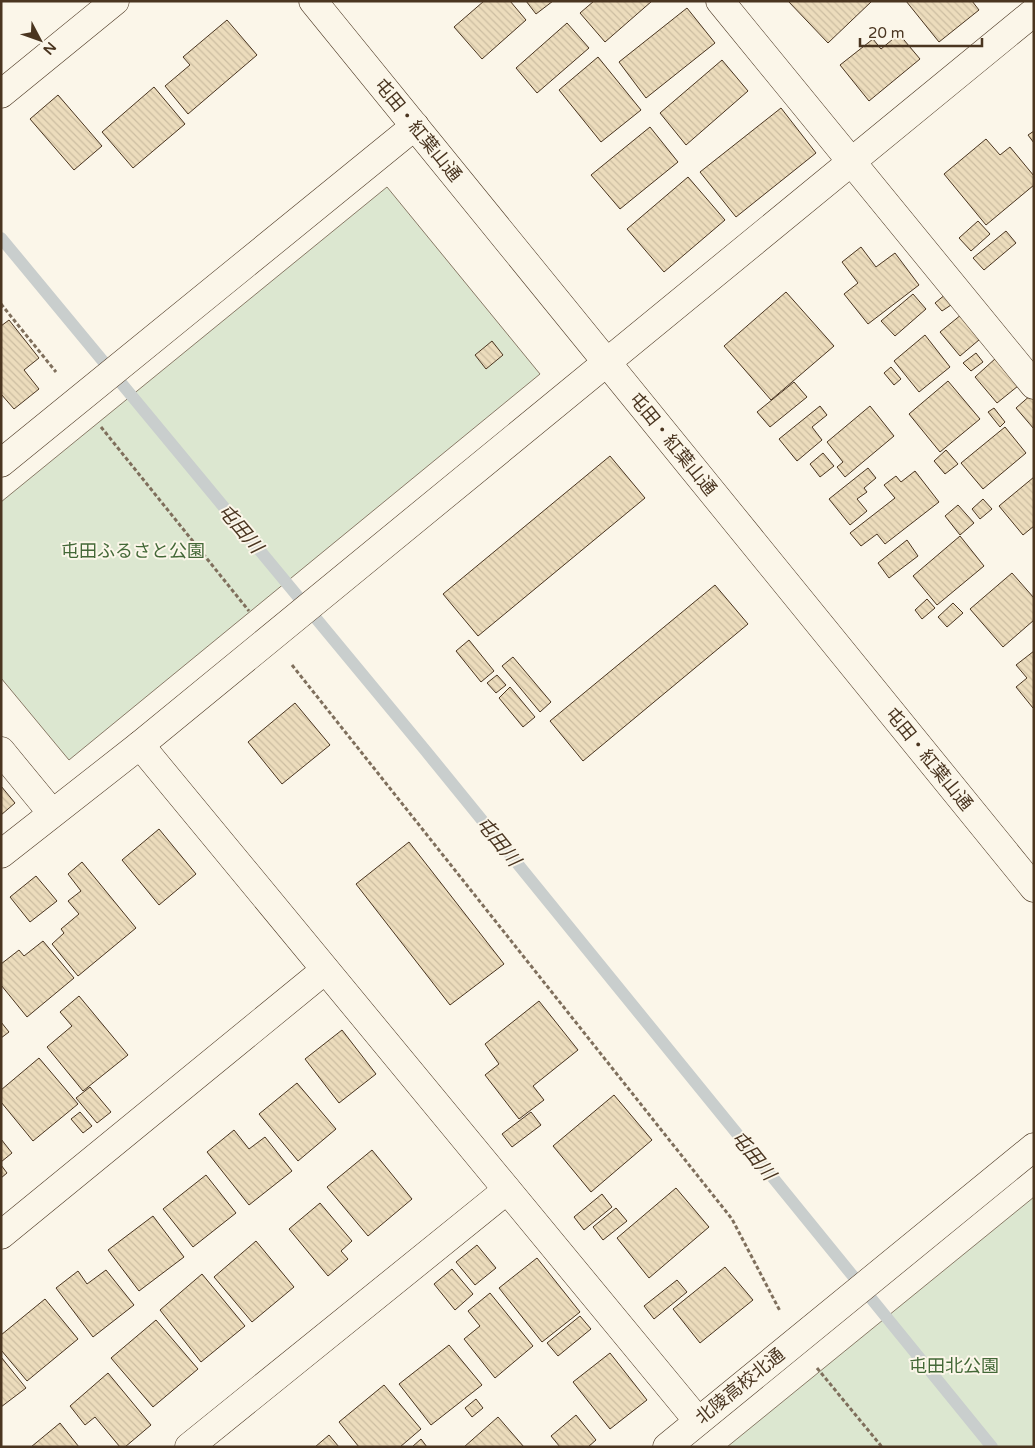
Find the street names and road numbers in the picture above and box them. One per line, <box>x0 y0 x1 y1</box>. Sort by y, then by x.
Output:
street label: 屯田・紅葉山通 <box>370 74 466 186</box>
street label: 屯田・紅葉山通 <box>625 388 721 500</box>
street label: 屯田・紅葉山通 <box>881 703 977 815</box>
street label: 北陵高校北通 <box>691 1343 789 1429</box>

